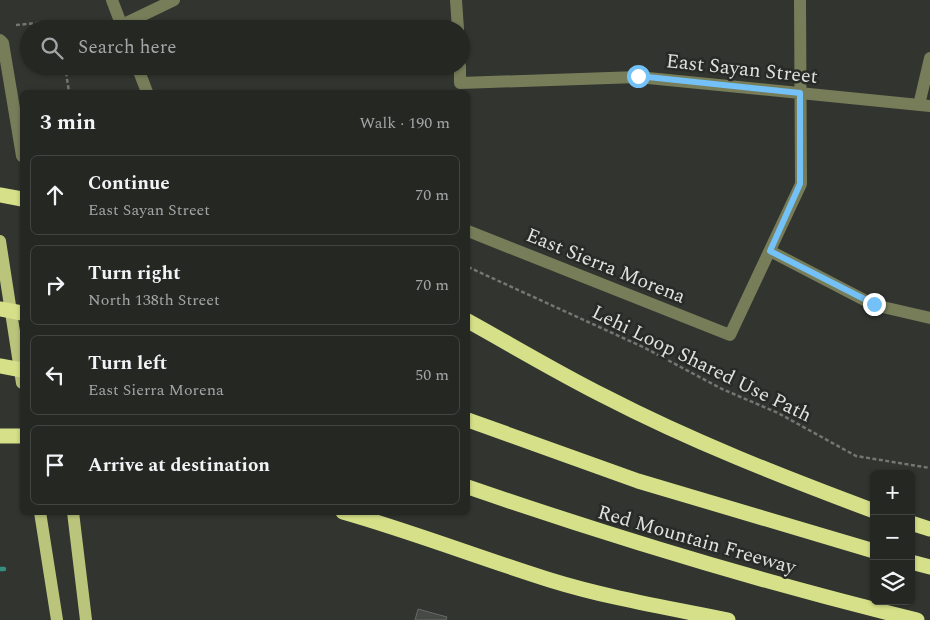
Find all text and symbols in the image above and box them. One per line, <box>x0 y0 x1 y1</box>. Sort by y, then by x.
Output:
search box <box>20 20 470 75</box>
text: Search here <box>78 33 177 62</box>
icon: search <box>38 34 66 62</box>
street label: East Sayan Street <box>664 46 819 92</box>
route start <box>627 65 650 88</box>
text: 3 min <box>40 107 96 139</box>
text: Walk · 190 m <box>359 111 450 135</box>
text: Continue <box>88 169 170 198</box>
icon: ahead <box>41 181 69 209</box>
text: 70 m <box>415 183 449 207</box>
text: East Sayan Street <box>88 198 210 222</box>
street label: East Sierra Morena <box>521 220 690 312</box>
text: Turn right <box>88 259 181 288</box>
icon: right <box>41 271 69 299</box>
text: 70 m <box>415 273 449 297</box>
text: North 138th Street <box>88 288 220 312</box>
route end <box>863 293 886 316</box>
street label: Lehi Loop Shared Use Path <box>586 297 817 430</box>
text: Turn left <box>88 349 167 378</box>
icon: left <box>41 361 69 389</box>
text: 50 m <box>415 363 449 387</box>
text: East Sierra Morena <box>88 378 224 402</box>
icon: arrive <box>41 451 69 479</box>
text: Arrive at destination <box>88 451 270 480</box>
map controls <box>870 470 915 605</box>
button: + <box>870 470 915 515</box>
street label: Red Mountain Freeway <box>594 497 801 583</box>
button: − <box>870 515 915 560</box>
button: layers <box>870 560 915 605</box>

